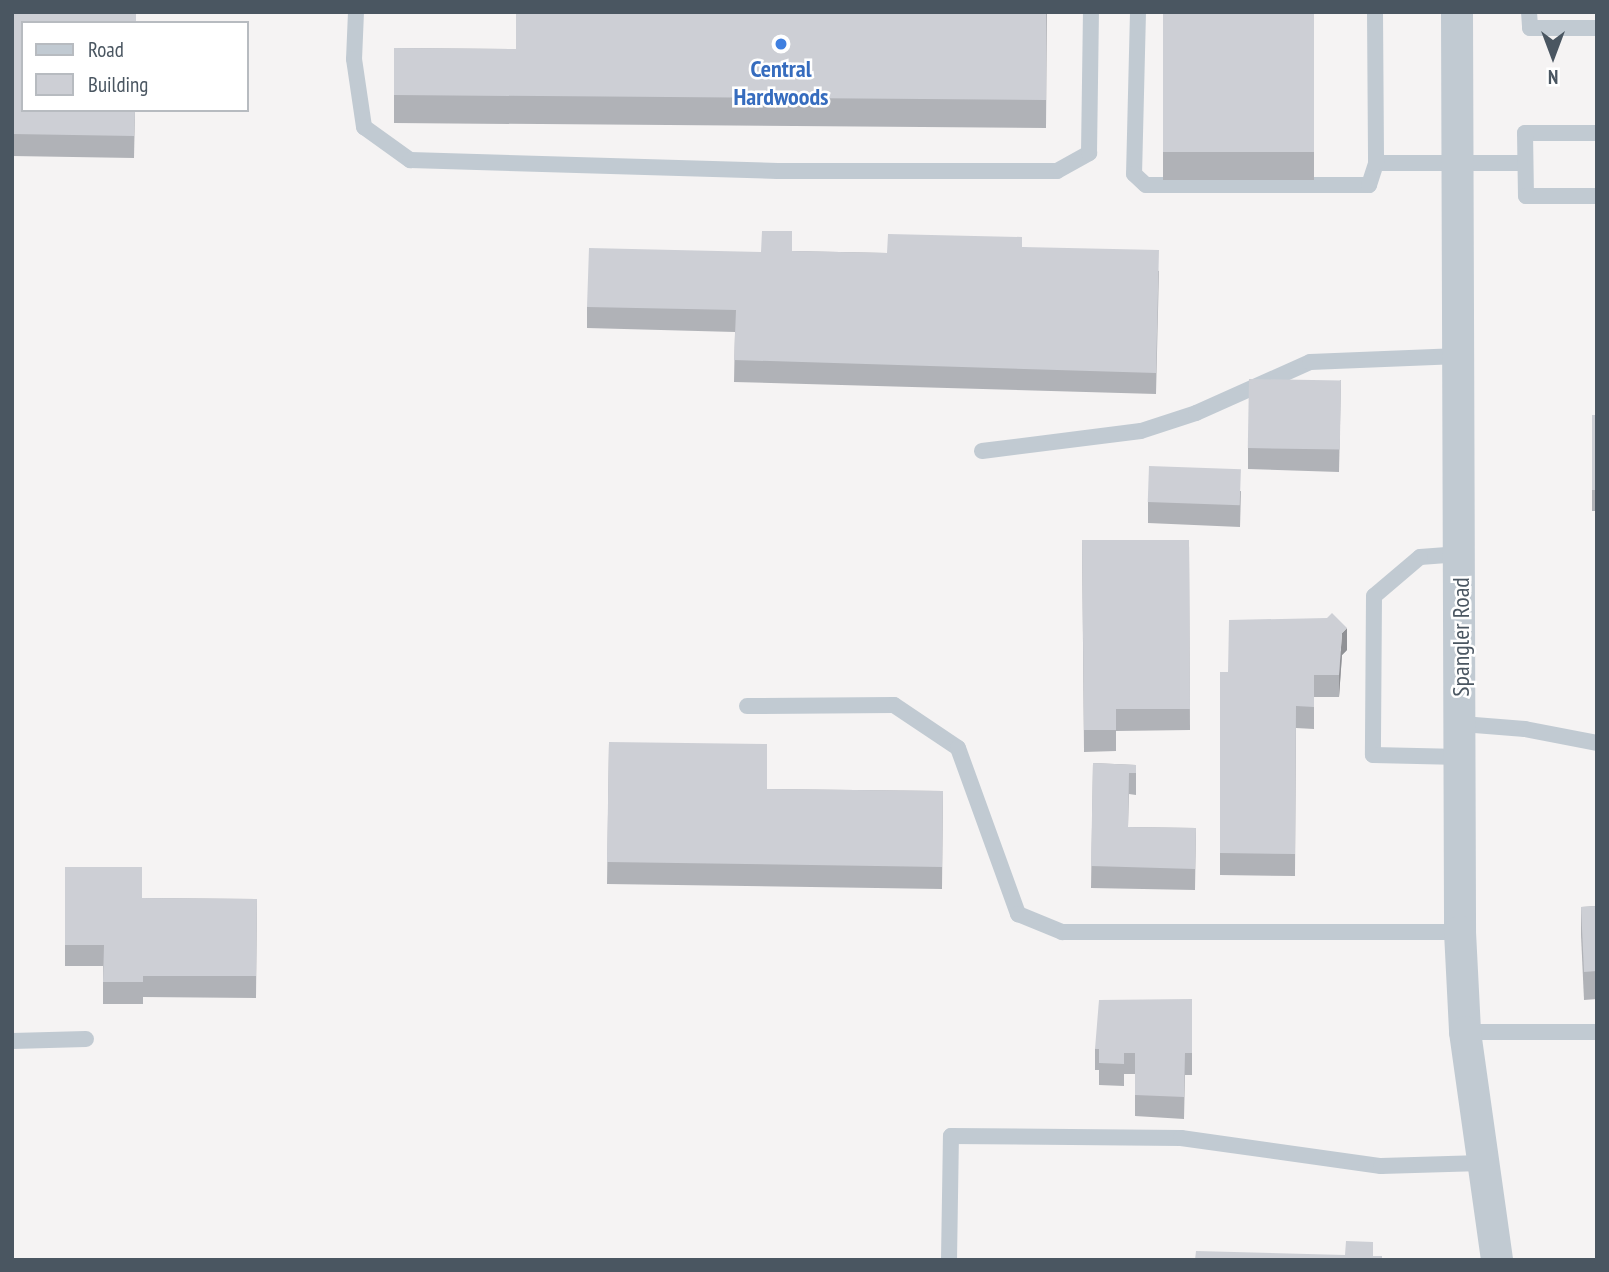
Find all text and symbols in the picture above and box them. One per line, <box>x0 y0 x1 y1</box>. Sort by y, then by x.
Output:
legend <box>21 21 248 112</box>
north arrow <box>1518 21 1588 91</box>
text: Road <box>88 36 124 63</box>
marker: Central Hardwoods <box>773 36 789 52</box>
place label: Central Hardwoods <box>734 55 828 111</box>
text: N <box>1548 65 1558 89</box>
text: Building <box>88 71 148 98</box>
street label: Spangler Road <box>1447 577 1475 697</box>

